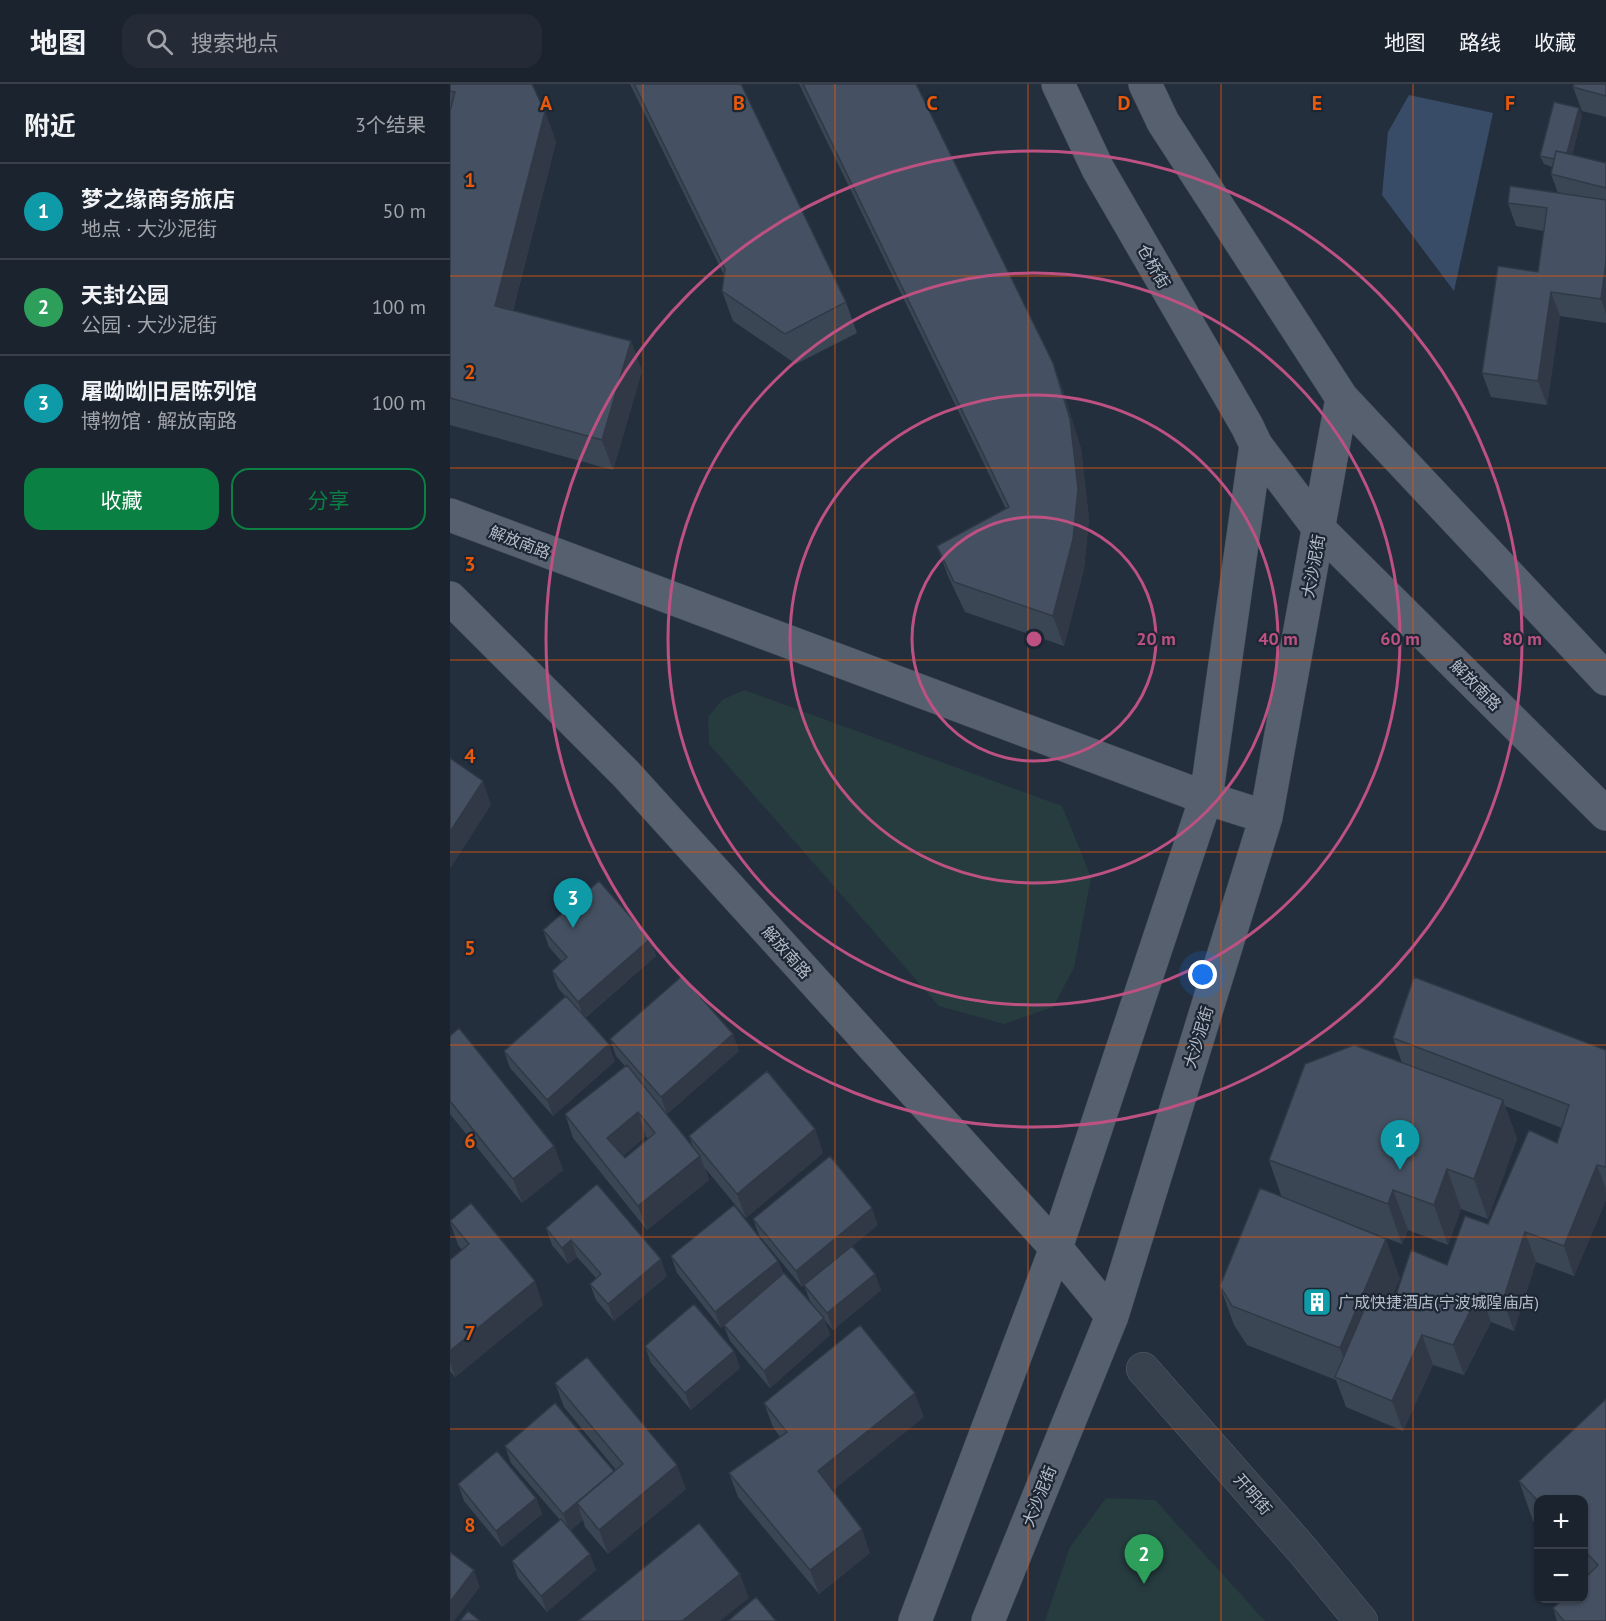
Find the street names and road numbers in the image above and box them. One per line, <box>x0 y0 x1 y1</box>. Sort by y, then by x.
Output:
street label: 仓桥街 <box>1133 240 1175 292</box>
street label: 解放南路 <box>487 521 553 563</box>
street label: 大沙泥街 <box>1298 533 1328 599</box>
street label: 解放南路 <box>1446 655 1506 715</box>
street label: 解放南路 <box>758 922 816 982</box>
street label: 大沙泥街 <box>1179 1003 1217 1071</box>
street label: 大沙泥街 <box>1018 1463 1060 1529</box>
street label: 开明街 <box>1230 1469 1276 1519</box>

